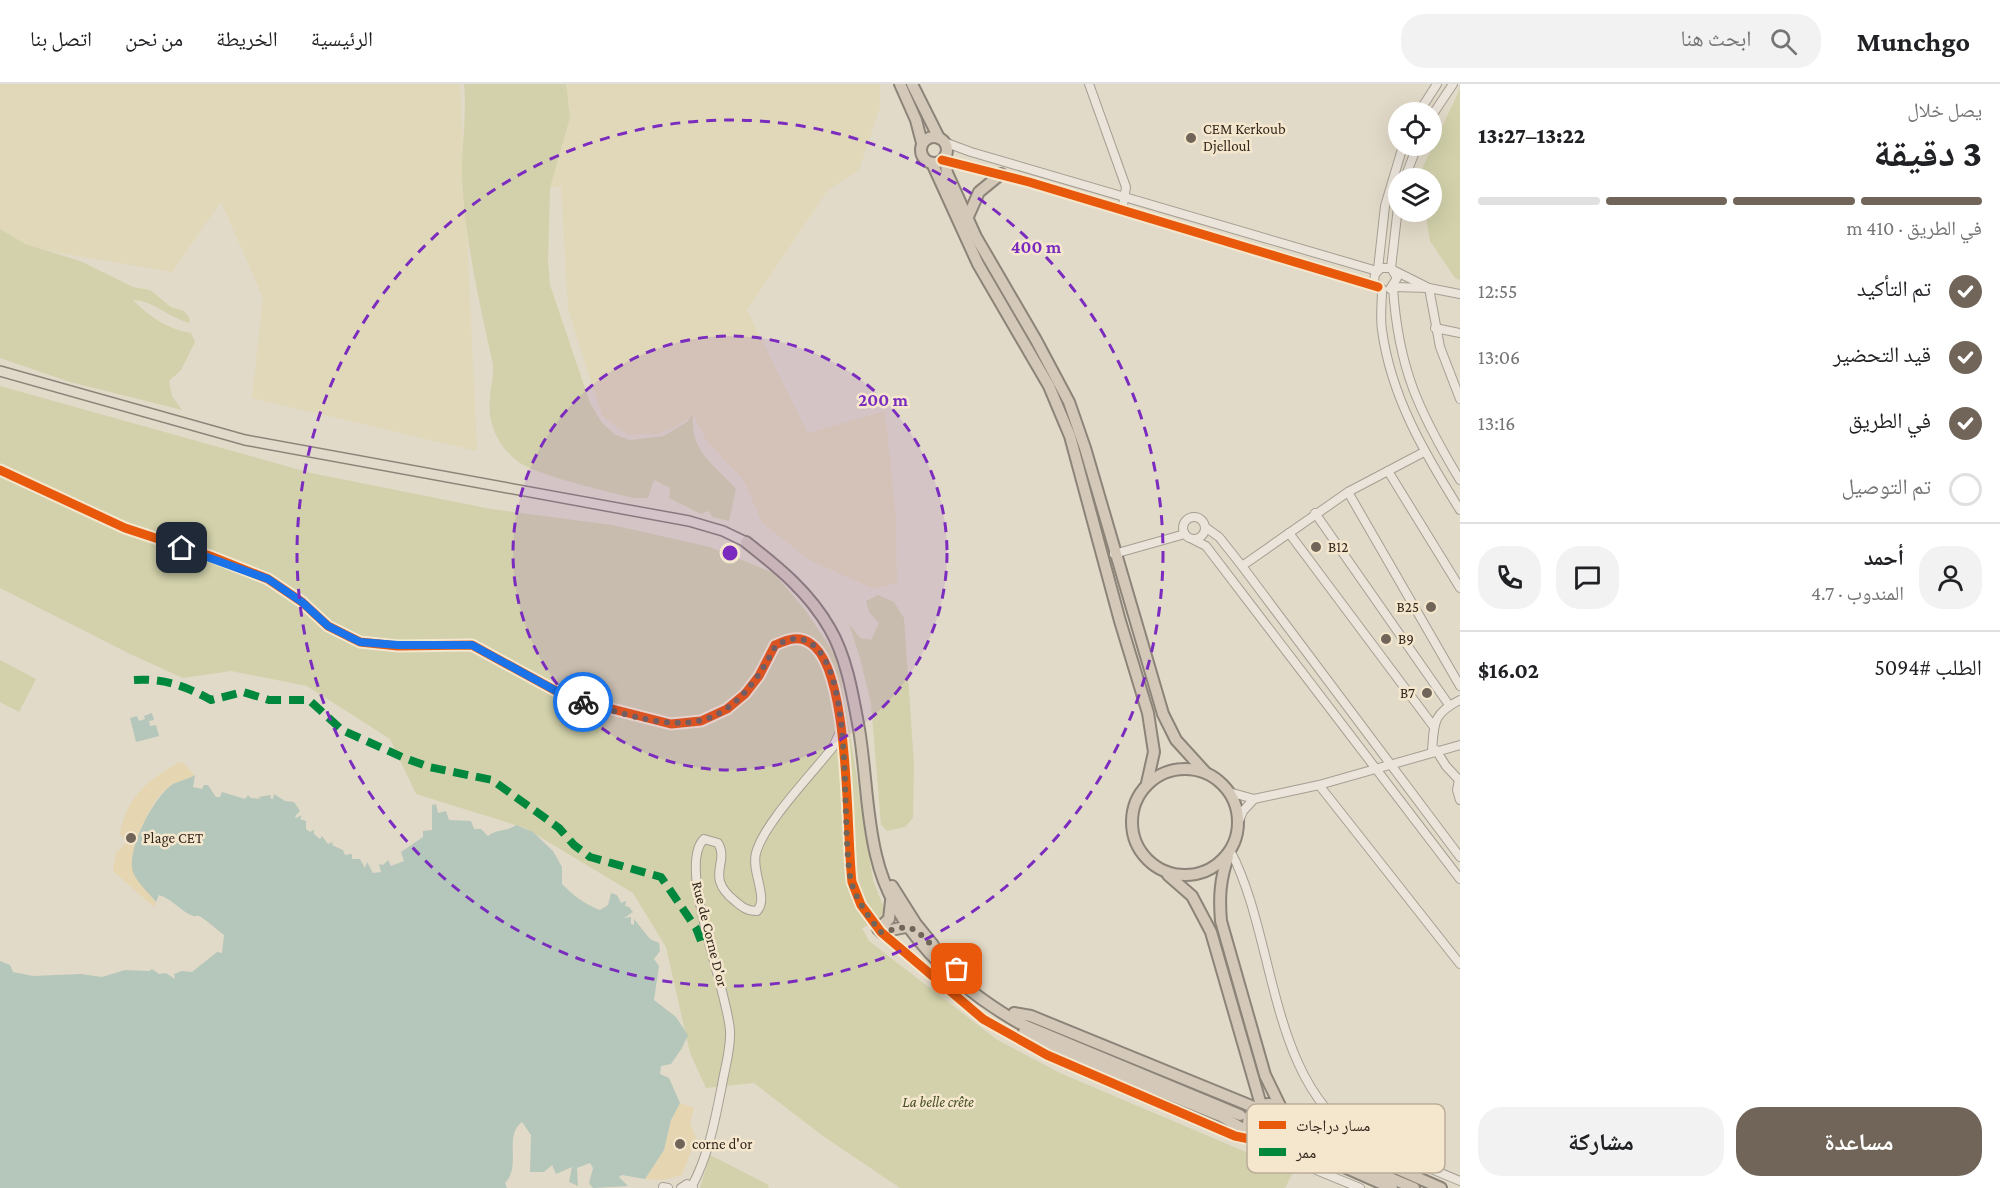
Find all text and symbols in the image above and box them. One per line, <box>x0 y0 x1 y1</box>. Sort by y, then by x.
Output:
search box <box>1401 14 1821 68</box>
icon: search <box>1767 25 1800 58</box>
text: ابحث هنا <box>1680 26 1752 51</box>
text: Munchgo <box>1857 26 1970 57</box>
text: اتصل بنا <box>30 27 92 51</box>
text: من نحن <box>125 27 183 51</box>
text: الخريطة <box>216 27 278 51</box>
text: الرئيسية <box>311 27 373 51</box>
text: يصل خلال <box>1907 99 1982 121</box>
map controls <box>1388 102 1442 222</box>
button: locate <box>1388 102 1442 156</box>
place label: CEM Kerkoub Djelloul <box>1203 121 1286 155</box>
text: 13:22–13:27 <box>1478 123 1585 148</box>
marker: CEM Kerkoub Djelloul <box>1184 131 1198 145</box>
text: 3 دقيقة <box>1873 131 1982 174</box>
button: layers <box>1388 168 1442 222</box>
text: في الطريق · 410 m <box>1846 217 1982 239</box>
text: 400 m <box>1011 237 1062 257</box>
icon: check <box>1949 275 1982 308</box>
text: تم التأكيد <box>1857 276 1931 301</box>
text: 12:55 <box>1478 280 1517 302</box>
icon: check <box>1949 341 1982 374</box>
text: قيد التحضير <box>1833 342 1931 367</box>
text: 13:06 <box>1478 346 1520 368</box>
text: 200 m <box>858 390 909 410</box>
icon: check <box>1949 407 1982 440</box>
text: في الطريق <box>1848 408 1931 433</box>
text: 13:16 <box>1478 412 1516 434</box>
text: تم التوصيل <box>1841 474 1931 499</box>
pin <box>156 522 207 573</box>
icon: home <box>165 531 198 564</box>
place label: B12 <box>1328 539 1348 555</box>
marker: B12 <box>1309 540 1323 554</box>
centre of rings <box>720 543 740 563</box>
text: أحمد <box>1864 545 1904 570</box>
button: phone <box>1478 546 1541 609</box>
button: chat <box>1556 546 1619 609</box>
button: person <box>1919 546 1982 609</box>
text: المندوب · 4.7 <box>1811 582 1904 604</box>
place label: B25 <box>1397 599 1419 615</box>
marker: B25 <box>1424 600 1438 614</box>
place label: B9 <box>1398 631 1414 647</box>
marker: B9 <box>1379 632 1393 646</box>
text: الطلب #5094 <box>1874 655 1982 680</box>
text: $16.02 <box>1478 658 1539 683</box>
courier <box>553 672 613 732</box>
place label: B7 <box>1400 685 1415 701</box>
icon: bike <box>567 686 600 719</box>
marker: B7 <box>1420 686 1434 700</box>
place label: Plage CET <box>143 830 203 847</box>
marker: Plage CET <box>124 831 138 845</box>
street label: Rue de Corne D'or <box>689 880 731 989</box>
pin <box>931 943 982 994</box>
icon: bag <box>940 952 973 985</box>
park label: La belle crête <box>902 1094 974 1110</box>
legend <box>1247 1104 1445 1173</box>
button: مشاركة <box>1478 1107 1724 1176</box>
button: مساعدة <box>1736 1107 1982 1176</box>
text: مسار دراجات <box>1296 1117 1370 1135</box>
place label: corne d'or <box>692 1136 753 1152</box>
marker: corne d'or <box>673 1137 687 1151</box>
text: ممر <box>1295 1144 1316 1162</box>

